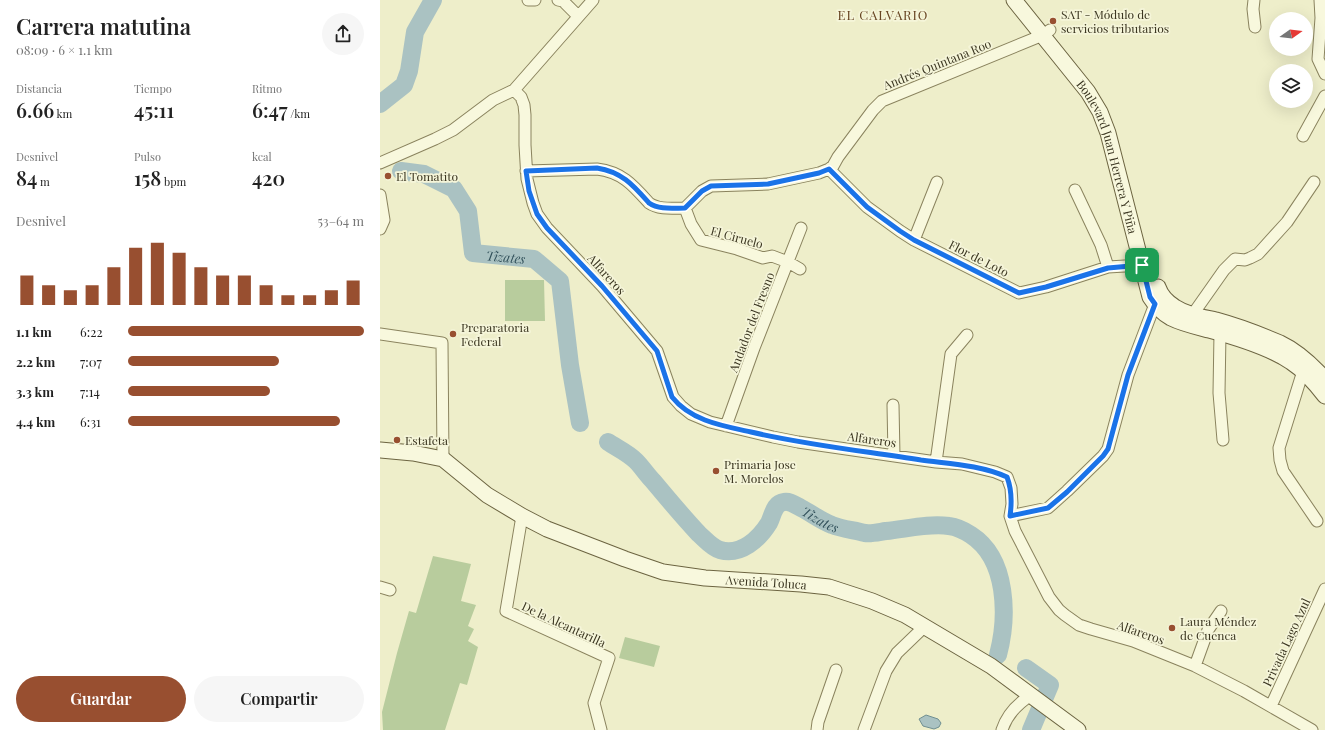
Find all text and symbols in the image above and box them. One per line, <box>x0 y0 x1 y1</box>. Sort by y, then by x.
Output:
district label: EL CALVARIO <box>838 6 928 23</box>
place label: SAT - Módulo de servicios tributarios <box>1061 6 1169 36</box>
text: Carrera matutina <box>16 11 191 41</box>
north arrow <box>1269 12 1313 56</box>
map controls <box>1269 12 1313 108</box>
button: share <box>322 13 364 55</box>
marker: SAT - Módulo de servicios tributarios <box>1048 16 1058 26</box>
street label: Andrés Quintana Roo <box>880 35 994 93</box>
text: 08:09 · 6 × 1.1 km <box>16 41 113 58</box>
button: layers <box>1269 64 1313 108</box>
street label: Boulevard Juan Herrera Y Piña <box>1073 76 1141 235</box>
text: Distancia <box>16 81 62 96</box>
text: Tiempo <box>134 81 172 96</box>
text: Ritmo <box>252 81 282 96</box>
text: 6.66 <box>16 96 54 123</box>
text: 45:11 <box>134 96 174 123</box>
text: 6:47 <box>252 96 287 123</box>
text: km <box>54 106 72 121</box>
text: /km <box>287 106 310 121</box>
text: Desnivel <box>16 149 58 164</box>
text: Pulso <box>134 149 161 164</box>
text: kcal <box>252 149 272 164</box>
text: 84 <box>16 164 37 191</box>
text: 158 <box>134 164 161 191</box>
text: 420 <box>252 164 285 191</box>
place label: El Tomatito <box>396 168 459 184</box>
marker: El Tomatito <box>383 171 393 181</box>
text: m <box>37 174 50 189</box>
text: bpm <box>161 174 186 189</box>
text: Desnivel <box>16 212 66 229</box>
text: 53–64 m <box>317 212 364 229</box>
street label: El Ciruelo <box>709 222 765 252</box>
street label: Flor de Loto <box>946 236 1012 280</box>
water label: Tizates <box>485 246 526 267</box>
pin <box>1125 248 1159 282</box>
street label: Alfareros <box>584 250 629 298</box>
icon: arrive <box>1131 254 1153 276</box>
street label: Andador del Fresno <box>724 269 778 375</box>
place label: Preparatoria Federal <box>461 319 529 349</box>
text: 1.1 km <box>16 323 52 340</box>
text: 6:22 <box>80 323 103 340</box>
marker: Preparatoria Federal <box>448 329 458 339</box>
text: 2.2 km <box>16 353 55 370</box>
text: 7:07 <box>80 353 102 370</box>
text: 3.3 km <box>16 383 54 400</box>
text: 7:14 <box>80 383 100 400</box>
text: 4.4 km <box>16 413 55 430</box>
text: 6:31 <box>80 413 101 430</box>
street label: Alfareros <box>846 428 897 450</box>
place label: Estafeta <box>405 432 448 448</box>
marker: Estafeta <box>392 435 402 445</box>
place label: Primaria Jose M. Morelos <box>724 456 796 486</box>
marker: Primaria Jose M. Morelos <box>711 466 721 476</box>
water label: Tizates <box>799 502 841 535</box>
street label: Avenida Toluca <box>724 571 808 593</box>
street label: Privada Lago Azul <box>1259 595 1314 689</box>
street label: De la Alcantarilla <box>519 598 609 650</box>
place label: Laura Méndez de Cuenca <box>1180 613 1257 643</box>
street label: Alfareros <box>1114 616 1167 648</box>
marker: Laura Méndez de Cuenca <box>1167 623 1177 633</box>
button: Guardar <box>16 676 186 722</box>
button: Compartir <box>194 676 364 722</box>

